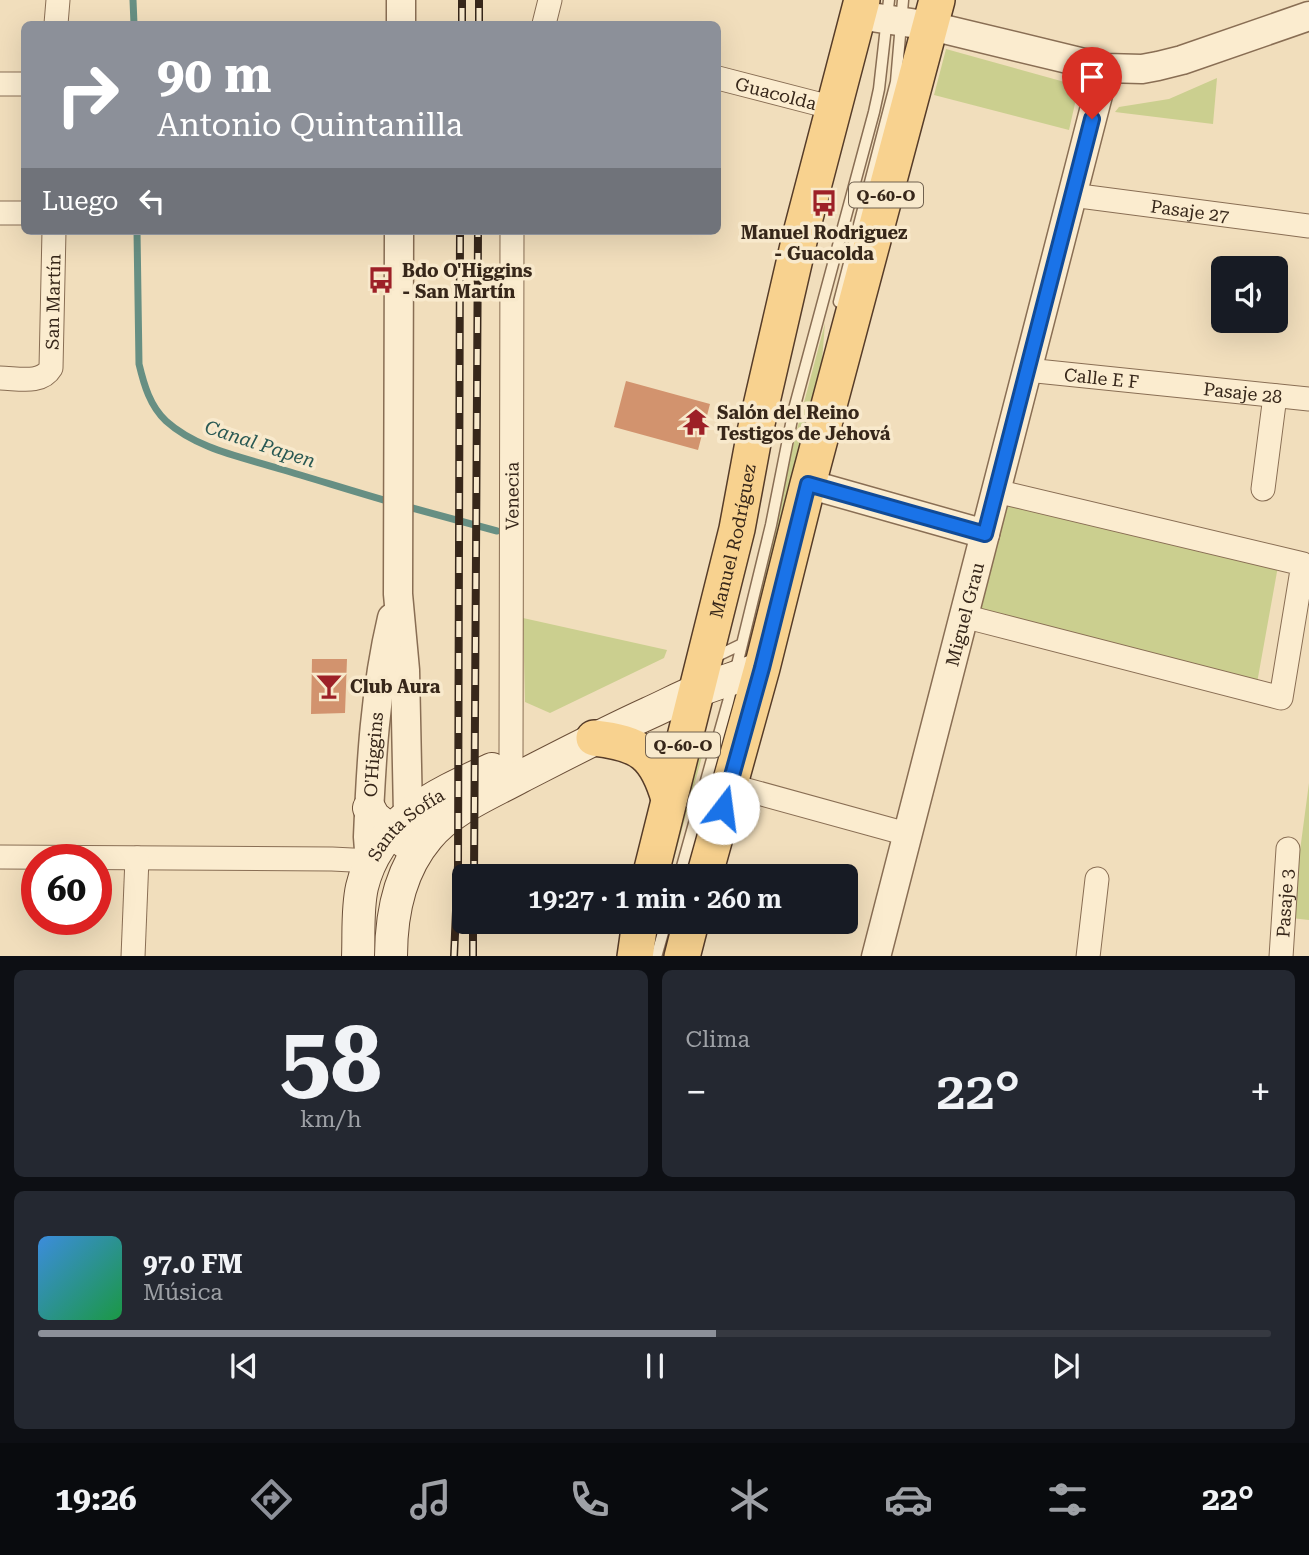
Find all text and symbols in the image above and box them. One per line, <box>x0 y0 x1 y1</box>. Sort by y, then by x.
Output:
text: 90 m <box>157 47 272 104</box>
pin <box>1062 47 1122 119</box>
icon: right <box>42 49 133 140</box>
icon: arrive <box>1073 58 1111 96</box>
street label: Guacolda <box>733 72 819 114</box>
text: Antonio Quintanilla <box>157 106 463 144</box>
icon: left <box>133 182 171 220</box>
road number: Q-60-O <box>849 182 923 208</box>
text: Luego <box>42 186 119 216</box>
bus stop icon: Manuel Rodriguez - Guacolda <box>809 188 839 218</box>
street label: Pasaje 27 <box>1149 195 1231 226</box>
place label: Manuel Rodriguez - Guacolda <box>741 222 907 264</box>
street label: San Martín <box>41 253 64 350</box>
map controls <box>1211 256 1288 333</box>
button: sound <box>1211 256 1288 333</box>
place label: Bdo O'Higgins - San Martín <box>402 260 532 302</box>
bus stop icon: Bdo O'Higgins - San Martín <box>366 265 396 295</box>
street label: Calle E F <box>1063 363 1140 392</box>
street label: Pasaje 28 <box>1202 378 1283 407</box>
place label: Salón del Reino Testigos de Jehová <box>717 402 891 444</box>
temple icon: Salón del Reino Testigos de Jehová <box>681 407 711 437</box>
water label: Canal Papen <box>202 415 318 473</box>
street label: Venecia <box>501 461 522 530</box>
street label: Manuel Rodríguez <box>705 462 759 620</box>
street label: Miguel Grau <box>941 560 988 668</box>
bar icon: Club Aura <box>314 671 344 701</box>
place label: Club Aura <box>350 676 441 697</box>
street label: O'Higgins <box>359 711 387 798</box>
road number: Q-60-O <box>646 732 720 758</box>
position arrow <box>686 771 760 845</box>
street label: Santa Sofía <box>363 784 448 864</box>
speed limit sign: 60 <box>21 844 112 935</box>
street label: Pasaje 3 <box>1272 868 1297 938</box>
text: 19:27 · 1 min · 260 m <box>528 884 782 914</box>
text: 58 <box>280 1007 382 1113</box>
text: Clima <box>686 1026 750 1053</box>
text: 22° <box>936 1061 1020 1122</box>
text: − <box>686 1070 707 1114</box>
text: + <box>1250 1070 1271 1114</box>
text: km/h <box>300 1106 362 1133</box>
text: 97.0 FM <box>143 1249 243 1279</box>
text: Música <box>143 1279 223 1306</box>
icon: previous <box>225 1347 263 1385</box>
icon: pause <box>636 1347 674 1385</box>
icon: next <box>1047 1347 1085 1385</box>
icon: directions <box>247 1475 296 1524</box>
icon: music <box>406 1475 455 1524</box>
icon: phone <box>565 1475 614 1524</box>
icon: climate <box>725 1475 774 1524</box>
icon: car <box>884 1475 933 1524</box>
icon: filters <box>1043 1475 1092 1524</box>
text: 19:26 <box>55 1480 137 1518</box>
text: 22° <box>1202 1480 1254 1518</box>

